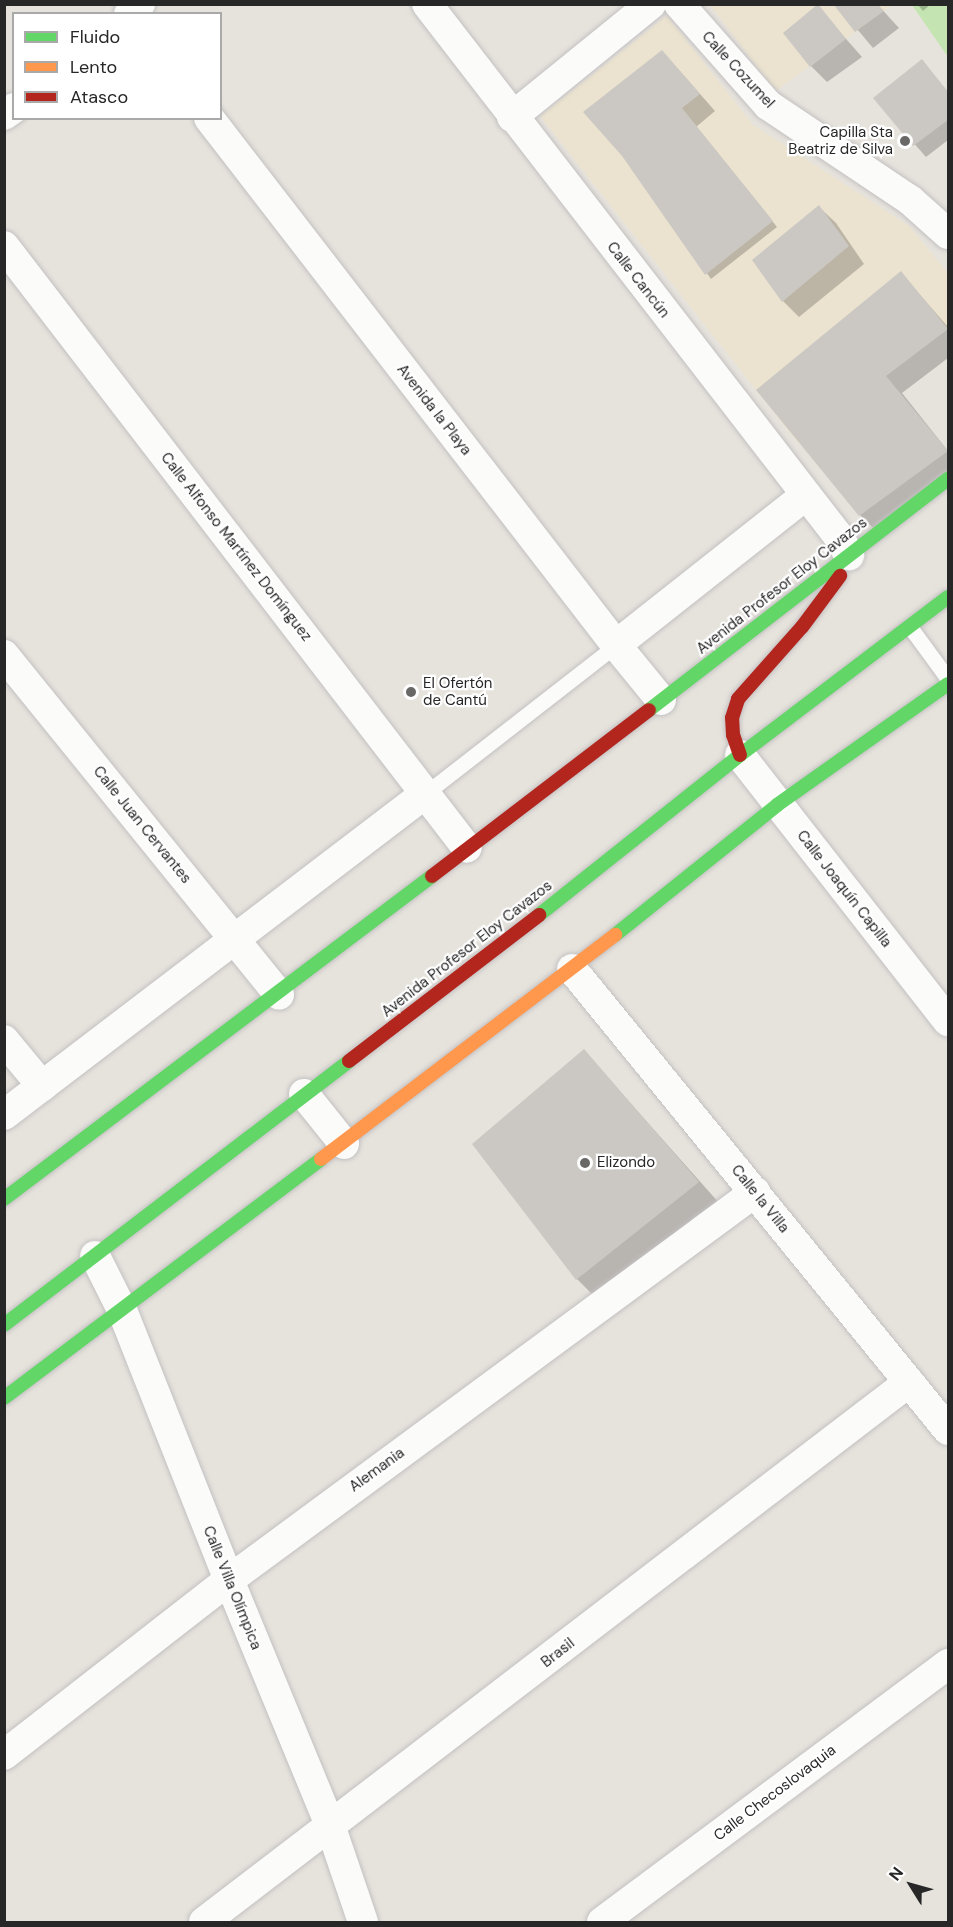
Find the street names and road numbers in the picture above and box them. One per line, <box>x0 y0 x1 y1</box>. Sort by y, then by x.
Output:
street label: Calle Cozumel <box>698 28 778 112</box>
street label: Calle Cancún <box>603 238 673 322</box>
street label: Avenida la Playa <box>393 361 475 459</box>
street label: Calle Alfonso Martínez Domínguez <box>157 449 315 645</box>
street label: Avenida Profesor Eloy Cavazos <box>693 514 871 658</box>
street label: Calle Juan Cervantes <box>89 763 195 887</box>
street label: Calle Joaquín Capilla <box>793 827 895 951</box>
street label: Avenida Profesor Eloy Cavazos <box>378 877 556 1021</box>
street label: Calle la Villa <box>727 1161 793 1237</box>
street label: Alemania <box>346 1444 408 1496</box>
street label: Calle Villa Olímpica <box>199 1523 265 1653</box>
street label: Brasil <box>538 1634 578 1672</box>
street label: Calle Checoslovaquia <box>710 1741 840 1845</box>

